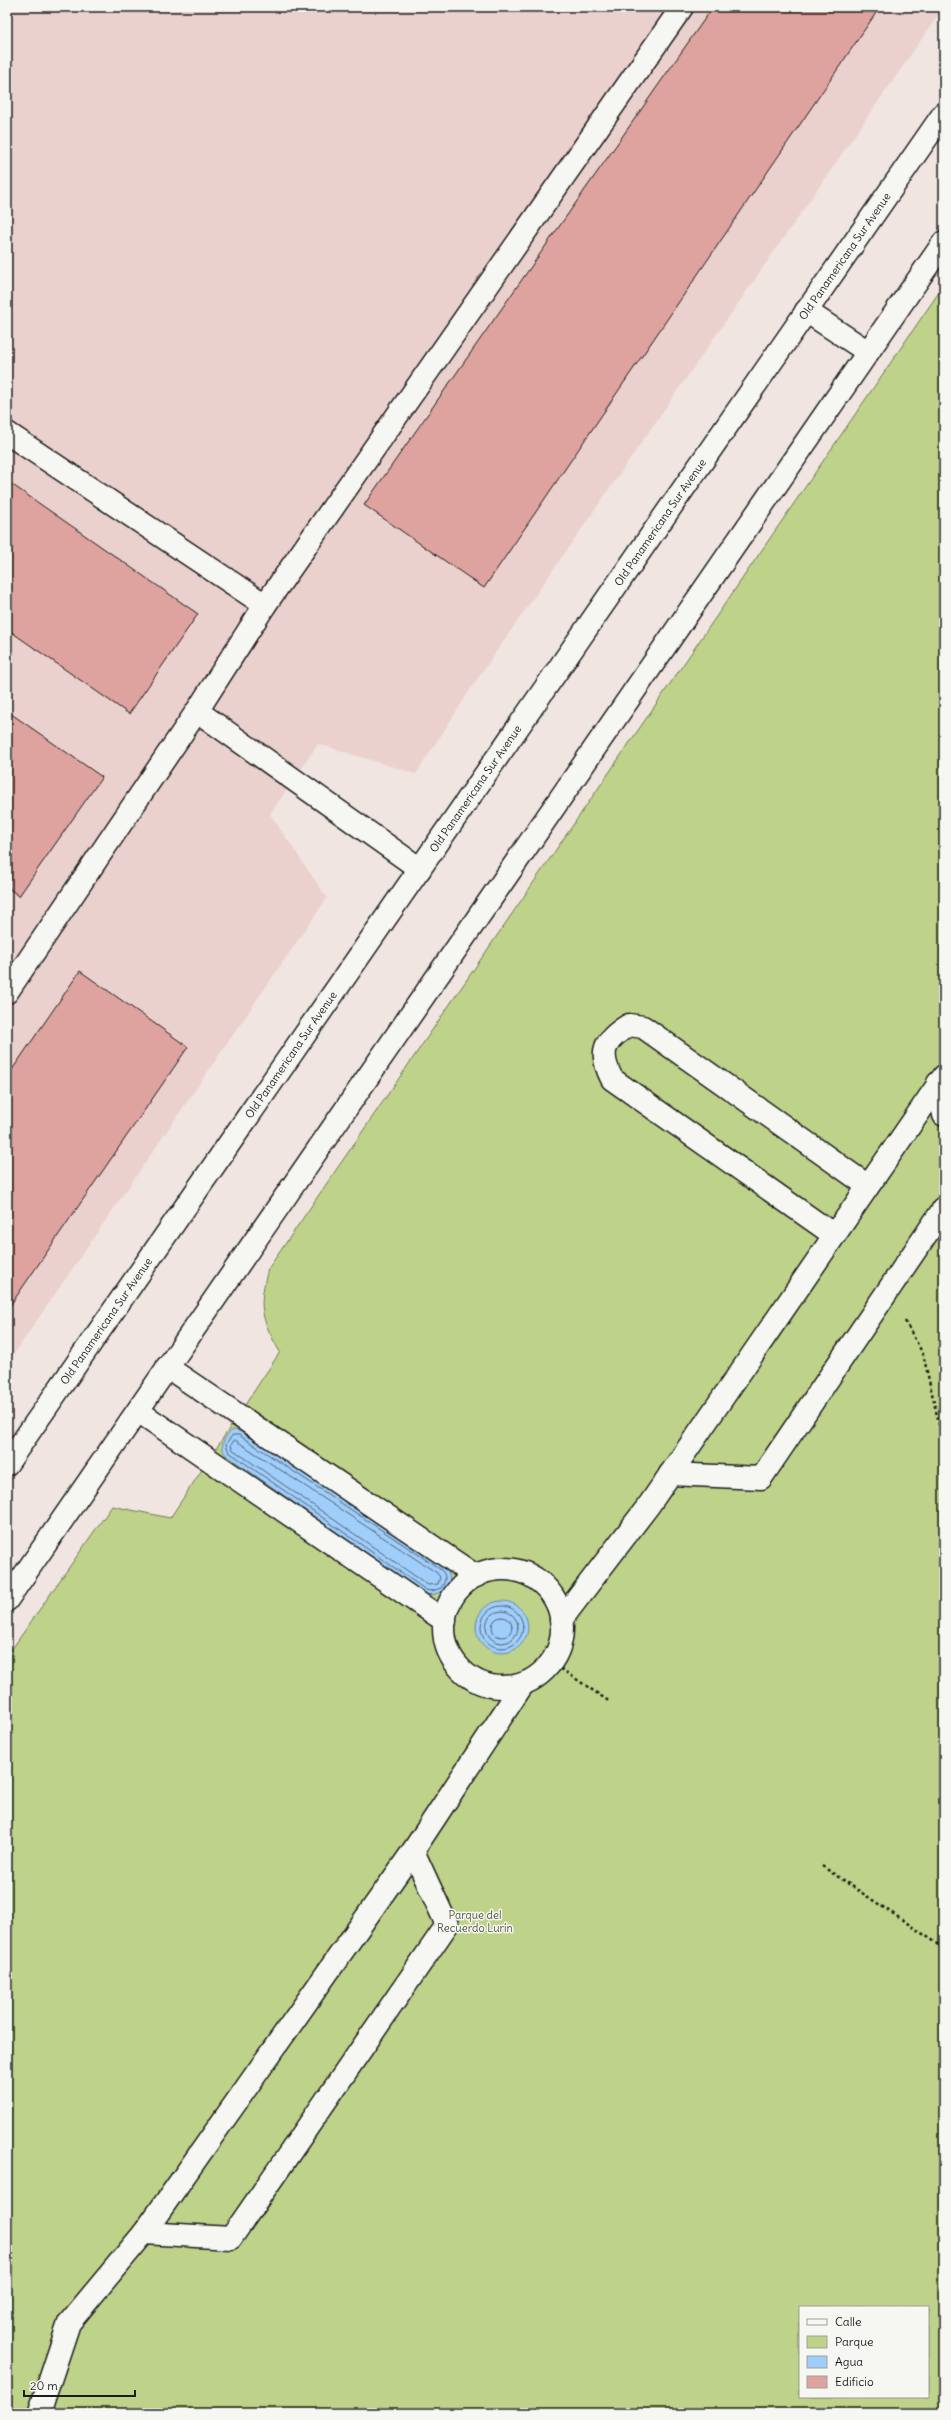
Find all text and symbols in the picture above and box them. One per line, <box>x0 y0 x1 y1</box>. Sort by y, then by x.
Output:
street label: Old Panamericana Sur Avenue <box>796 190 894 322</box>
street label: Old Panamericana Sur Avenue <box>611 456 709 589</box>
street label: Old Panamericana Sur Avenue <box>427 722 524 855</box>
street label: Old Panamericana Sur Avenue <box>242 988 340 1121</box>
street label: Old Panamericana Sur Avenue <box>57 1255 155 1387</box>
park label: Parque del Recuerdo Lurín <box>437 1908 513 1935</box>
legend <box>799 2306 929 2398</box>
text: Calle <box>835 2314 862 2329</box>
text: Parque <box>835 2334 874 2349</box>
text: Agua <box>835 2354 863 2369</box>
scale bar <box>24 2372 135 2398</box>
text: Edificio <box>835 2374 874 2389</box>
text: 20 m <box>30 2378 58 2393</box>

